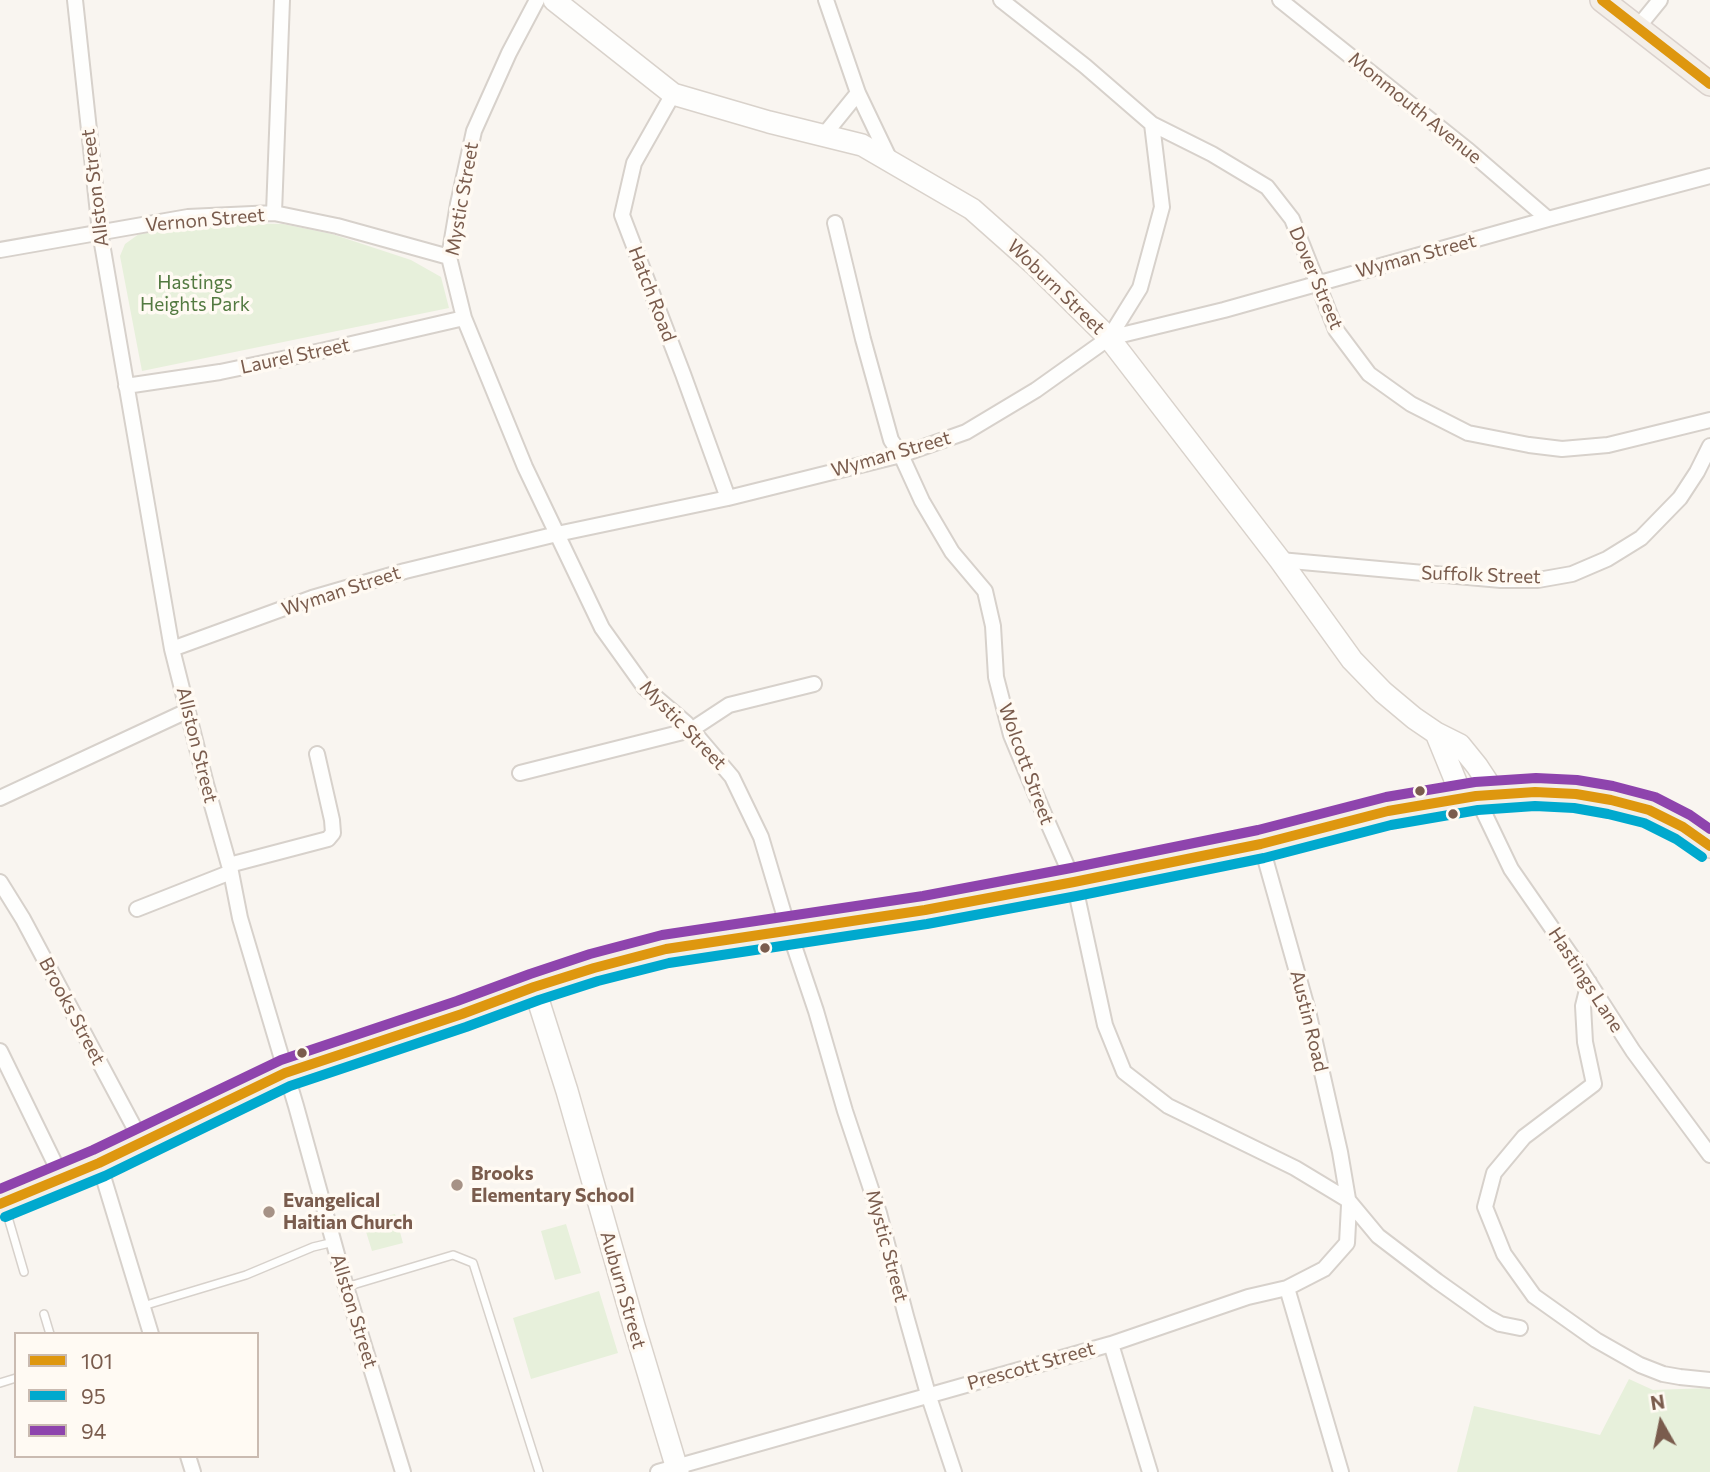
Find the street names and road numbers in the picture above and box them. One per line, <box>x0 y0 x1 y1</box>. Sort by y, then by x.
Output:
street label: Monmouth Avenue <box>1344 47 1486 169</box>
street label: Allston Street <box>76 128 114 248</box>
street label: Mystic Street <box>441 140 483 258</box>
street label: Vernon Street <box>144 203 266 237</box>
street label: Dover Street <box>1284 223 1348 333</box>
street label: Wyman Street <box>1353 229 1479 283</box>
street label: Woburn Street <box>1002 235 1110 339</box>
street label: Hatch Road <box>623 243 681 345</box>
street label: Laurel Street <box>238 333 352 379</box>
street label: Wyman Street <box>829 426 953 482</box>
street label: Wyman Street <box>279 561 403 621</box>
street label: Suffolk Street <box>1421 562 1541 588</box>
street label: Mystic Street <box>635 676 731 774</box>
street label: Allston Street <box>172 685 222 805</box>
street label: Wolcott Street <box>993 700 1059 828</box>
street label: Hastings Lane <box>1544 923 1628 1037</box>
street label: Brooks Street <box>34 953 110 1069</box>
street label: Austin Road <box>1285 968 1333 1074</box>
street label: Mystic Street <box>861 1187 913 1305</box>
street label: Auburn Street <box>595 1229 651 1351</box>
street label: Allston Street <box>326 1251 382 1371</box>
street label: Prescott Street <box>965 1337 1097 1395</box>

